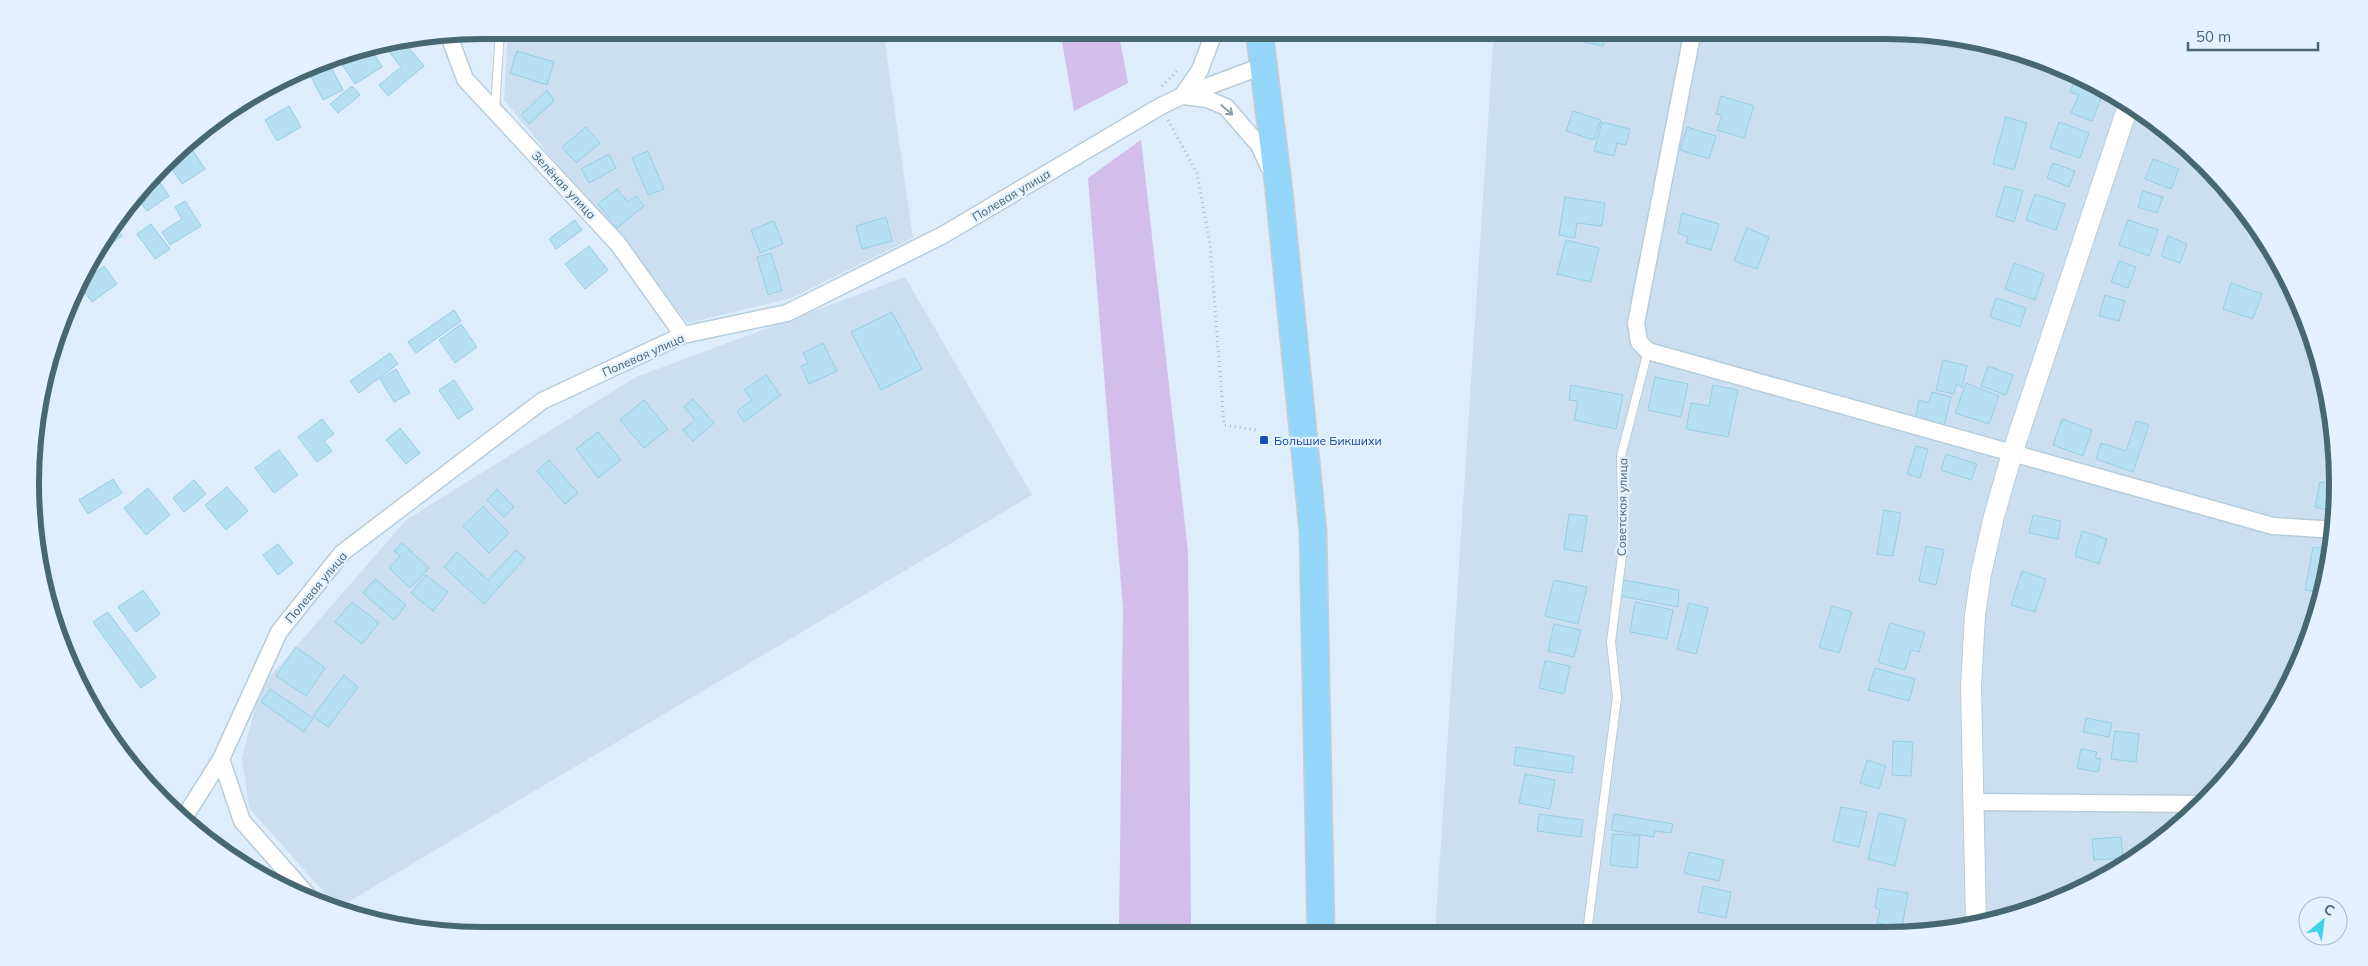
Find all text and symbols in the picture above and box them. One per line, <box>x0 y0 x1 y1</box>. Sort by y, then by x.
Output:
scale bar <box>2188 20 2318 52</box>
text: 50 m <box>2196 27 2231 46</box>
one-way arrow <box>1221 105 1234 116</box>
street label: Зелёная улица <box>529 148 599 222</box>
street label: Полевая улица <box>969 166 1053 224</box>
street label: Полевая улица <box>600 330 686 380</box>
place label: Большие Бикшихи <box>1274 433 1382 448</box>
marker: Большие Бикшихи <box>1258 434 1270 446</box>
street label: Советская улица <box>1614 458 1630 556</box>
street label: Полевая улица <box>282 548 350 626</box>
north arrow <box>2298 896 2348 946</box>
text: С <box>2321 899 2338 920</box>

